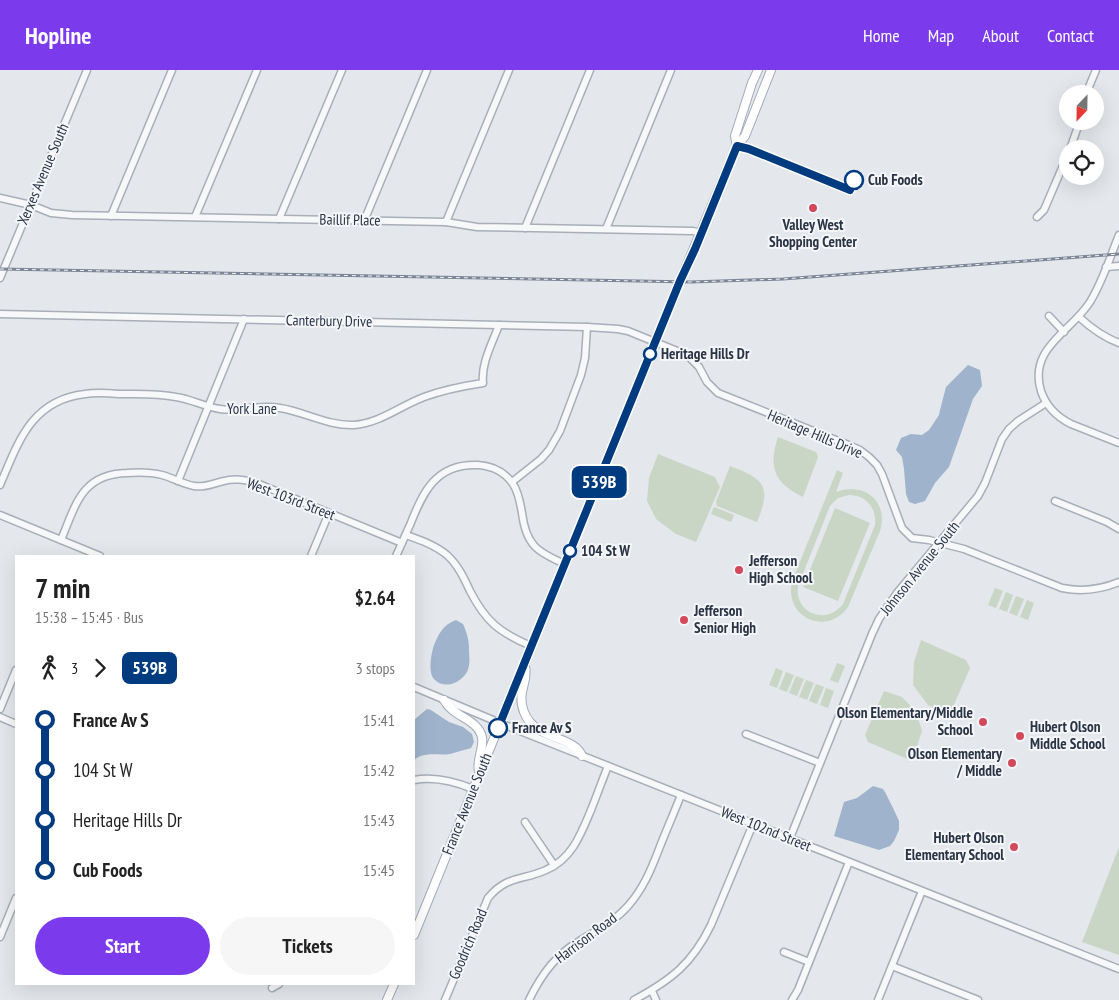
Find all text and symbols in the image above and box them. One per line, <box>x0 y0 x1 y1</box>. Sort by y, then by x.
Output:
text: Hopline <box>25 20 91 51</box>
text: Home <box>863 24 900 47</box>
text: Map <box>928 24 954 47</box>
text: About <box>982 24 1019 47</box>
text: Contact <box>1047 24 1094 47</box>
north arrow <box>1059 85 1104 130</box>
map controls <box>1059 85 1104 185</box>
street label: Xerxes Avenue South <box>13 120 72 227</box>
button: locate <box>1059 140 1104 185</box>
marker: Cub Foods <box>844 170 864 190</box>
place label: Cub Foods <box>868 170 923 189</box>
marker: Valley West Shopping Center <box>807 202 819 214</box>
street label: Baillif Place <box>319 209 381 230</box>
place label: Valley West Shopping Center <box>769 215 858 251</box>
street label: Canterbury Drive <box>286 310 372 331</box>
place label: Heritage Hills Dr <box>661 344 750 363</box>
marker: Heritage Hills Dr <box>643 347 657 361</box>
street label: York Lane <box>227 399 277 418</box>
street label: Heritage Hills Drive <box>765 405 866 462</box>
line badge: 539B <box>564 466 634 498</box>
text: 539B <box>582 470 616 493</box>
street label: West 103rd Street <box>244 473 338 524</box>
street label: Johnson Avenue South <box>875 517 963 619</box>
place label: 104 St W <box>581 541 630 560</box>
marker: 104 St W <box>563 544 577 558</box>
place label: Jefferson High School <box>748 551 813 587</box>
marker: Jefferson High School <box>733 564 745 576</box>
text: 7 min <box>35 569 90 606</box>
text: $2.64 <box>355 586 395 610</box>
place label: Jefferson Senior High <box>693 601 756 637</box>
text: 15:38 – 15:45 · Bus <box>35 607 143 627</box>
marker: Jefferson Senior High <box>678 614 690 626</box>
icon: walk <box>35 654 63 682</box>
icon: forward <box>86 654 114 682</box>
text: 539B <box>132 656 167 679</box>
text: 3 <box>71 658 78 678</box>
text: 3 stops <box>355 658 395 678</box>
place label: Olson Elementary/Middle School <box>837 703 973 739</box>
text: France Av S <box>73 708 149 732</box>
text: 15:41 <box>363 710 395 730</box>
marker: Olson Elementary/Middle School <box>977 716 989 728</box>
place label: Hubert Olson Middle School <box>1030 717 1106 753</box>
marker: France Av S <box>488 718 508 738</box>
place label: France Av S <box>512 718 572 737</box>
marker: Hubert Olson Middle School <box>1014 730 1026 742</box>
place label: Olson Elementary / Middle <box>908 744 1003 780</box>
street label: France Avenue South <box>437 750 496 858</box>
marker: Olson Elementary / Middle <box>1006 757 1018 769</box>
text: 104 St W <box>73 758 133 782</box>
text: 15:42 <box>363 760 395 780</box>
street label: West 102nd Street <box>718 802 814 855</box>
text: Heritage Hills Dr <box>73 808 182 832</box>
text: 15:43 <box>363 810 395 830</box>
place label: Hubert Olson Elementary School <box>905 828 1004 864</box>
marker: Hubert Olson Elementary School <box>1008 841 1020 853</box>
text: Cub Foods <box>73 858 142 882</box>
text: 15:45 <box>363 860 395 880</box>
street label: Goodrich Road <box>444 906 491 982</box>
street label: Harrison Road <box>551 908 620 967</box>
button: Start <box>35 917 210 975</box>
button: Tickets <box>220 917 395 975</box>

